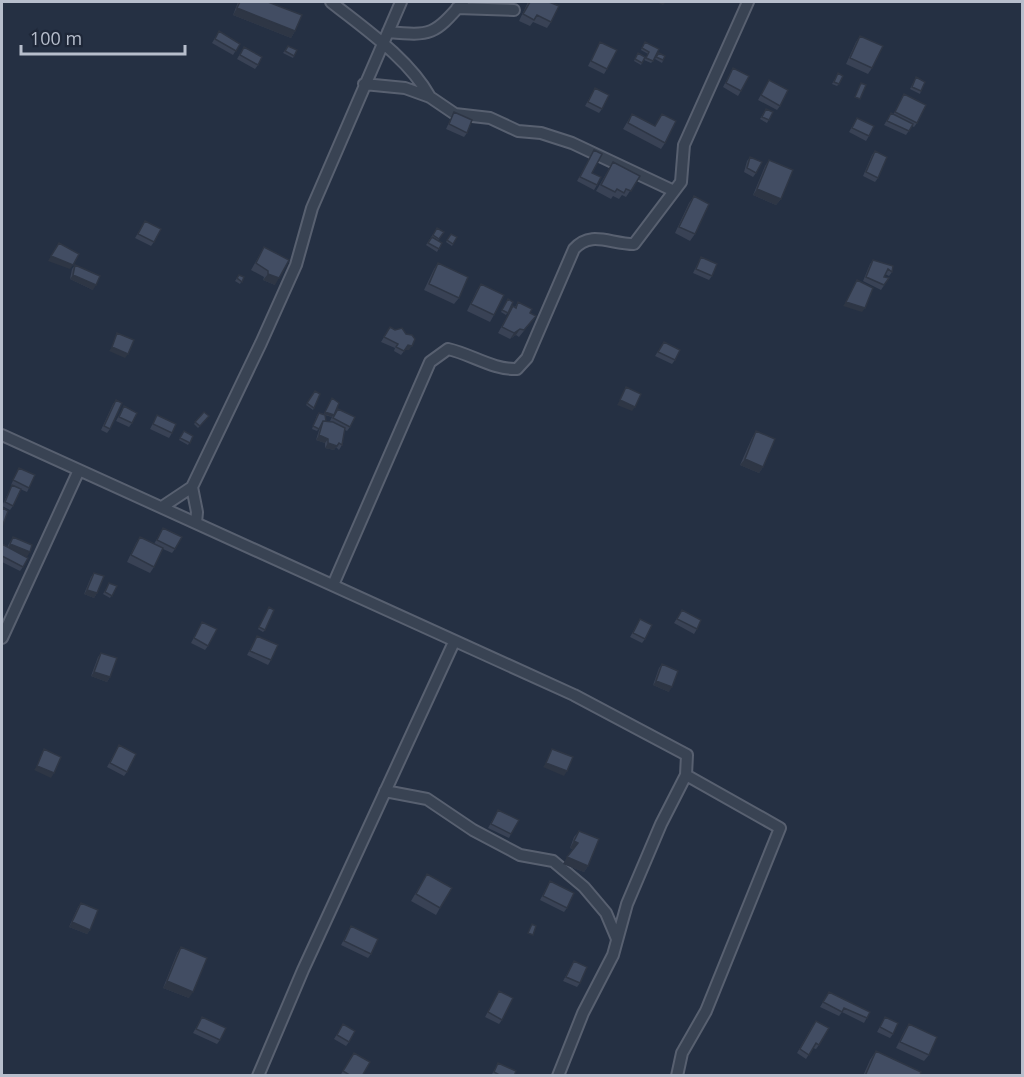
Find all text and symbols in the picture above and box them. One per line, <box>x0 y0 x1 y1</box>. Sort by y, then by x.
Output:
scale bar <box>21 18 184 56</box>
text: 100 m <box>30 26 82 50</box>

